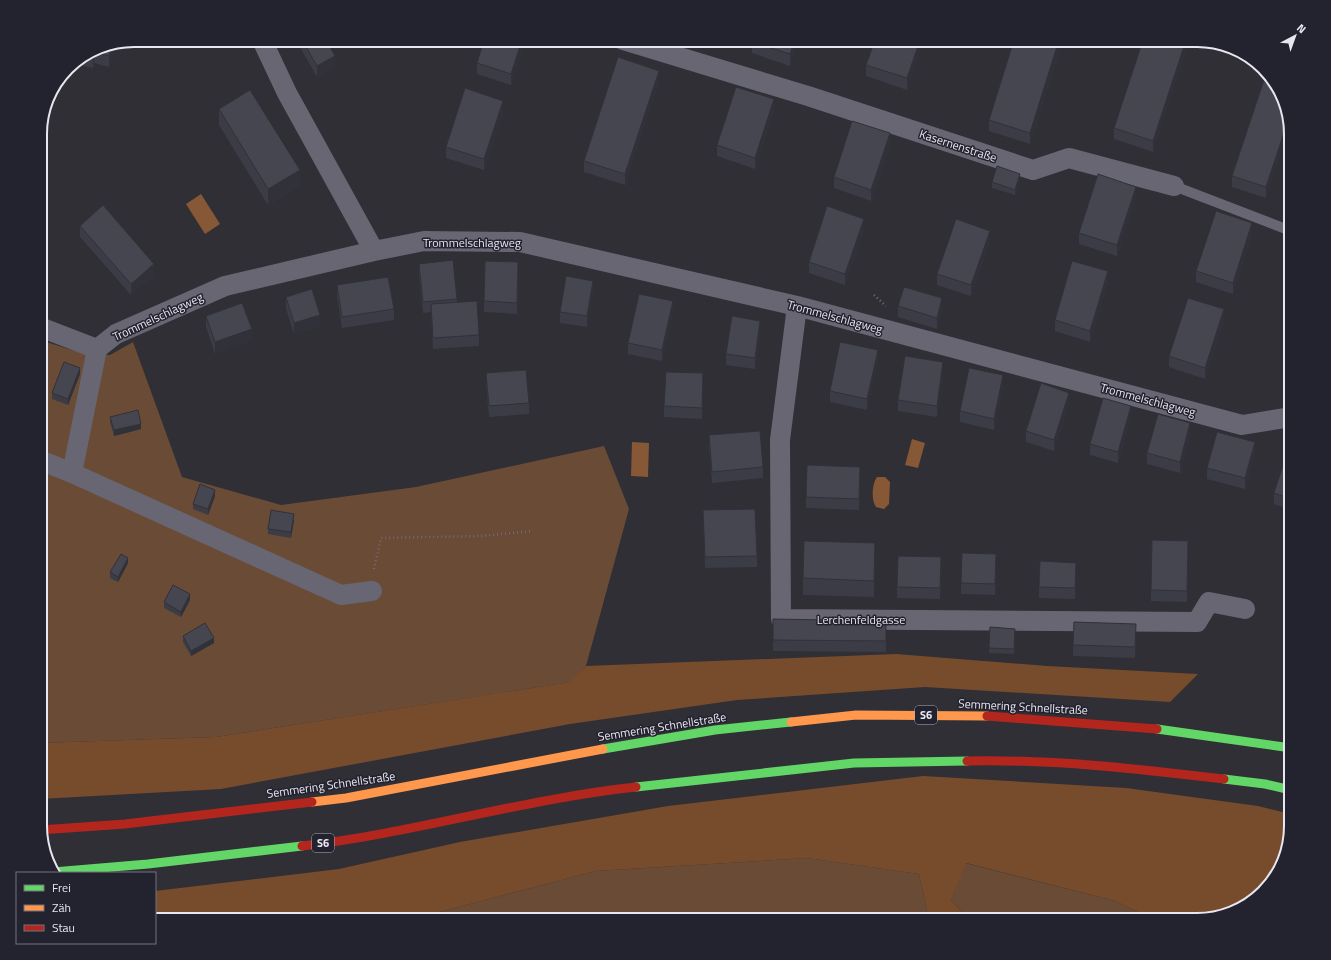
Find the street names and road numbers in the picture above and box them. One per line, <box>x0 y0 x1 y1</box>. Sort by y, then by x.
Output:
street label: Kasernenstraße <box>917 124 999 167</box>
street label: Trommelschlagweg <box>423 233 521 252</box>
street label: Trommelschlagweg <box>109 287 206 346</box>
street label: Trommelschlagweg <box>785 295 885 338</box>
street label: Trommelschlagweg <box>1098 378 1198 421</box>
street label: Lerchenfeldgasse <box>817 610 905 629</box>
street label: Semmering Schnellstraße <box>958 694 1088 719</box>
road number: S6 <box>915 706 937 724</box>
street label: Semmering Schnellstraße <box>596 707 728 746</box>
street label: Semmering Schnellstraße <box>265 766 397 803</box>
road number: S6 <box>312 834 334 852</box>

